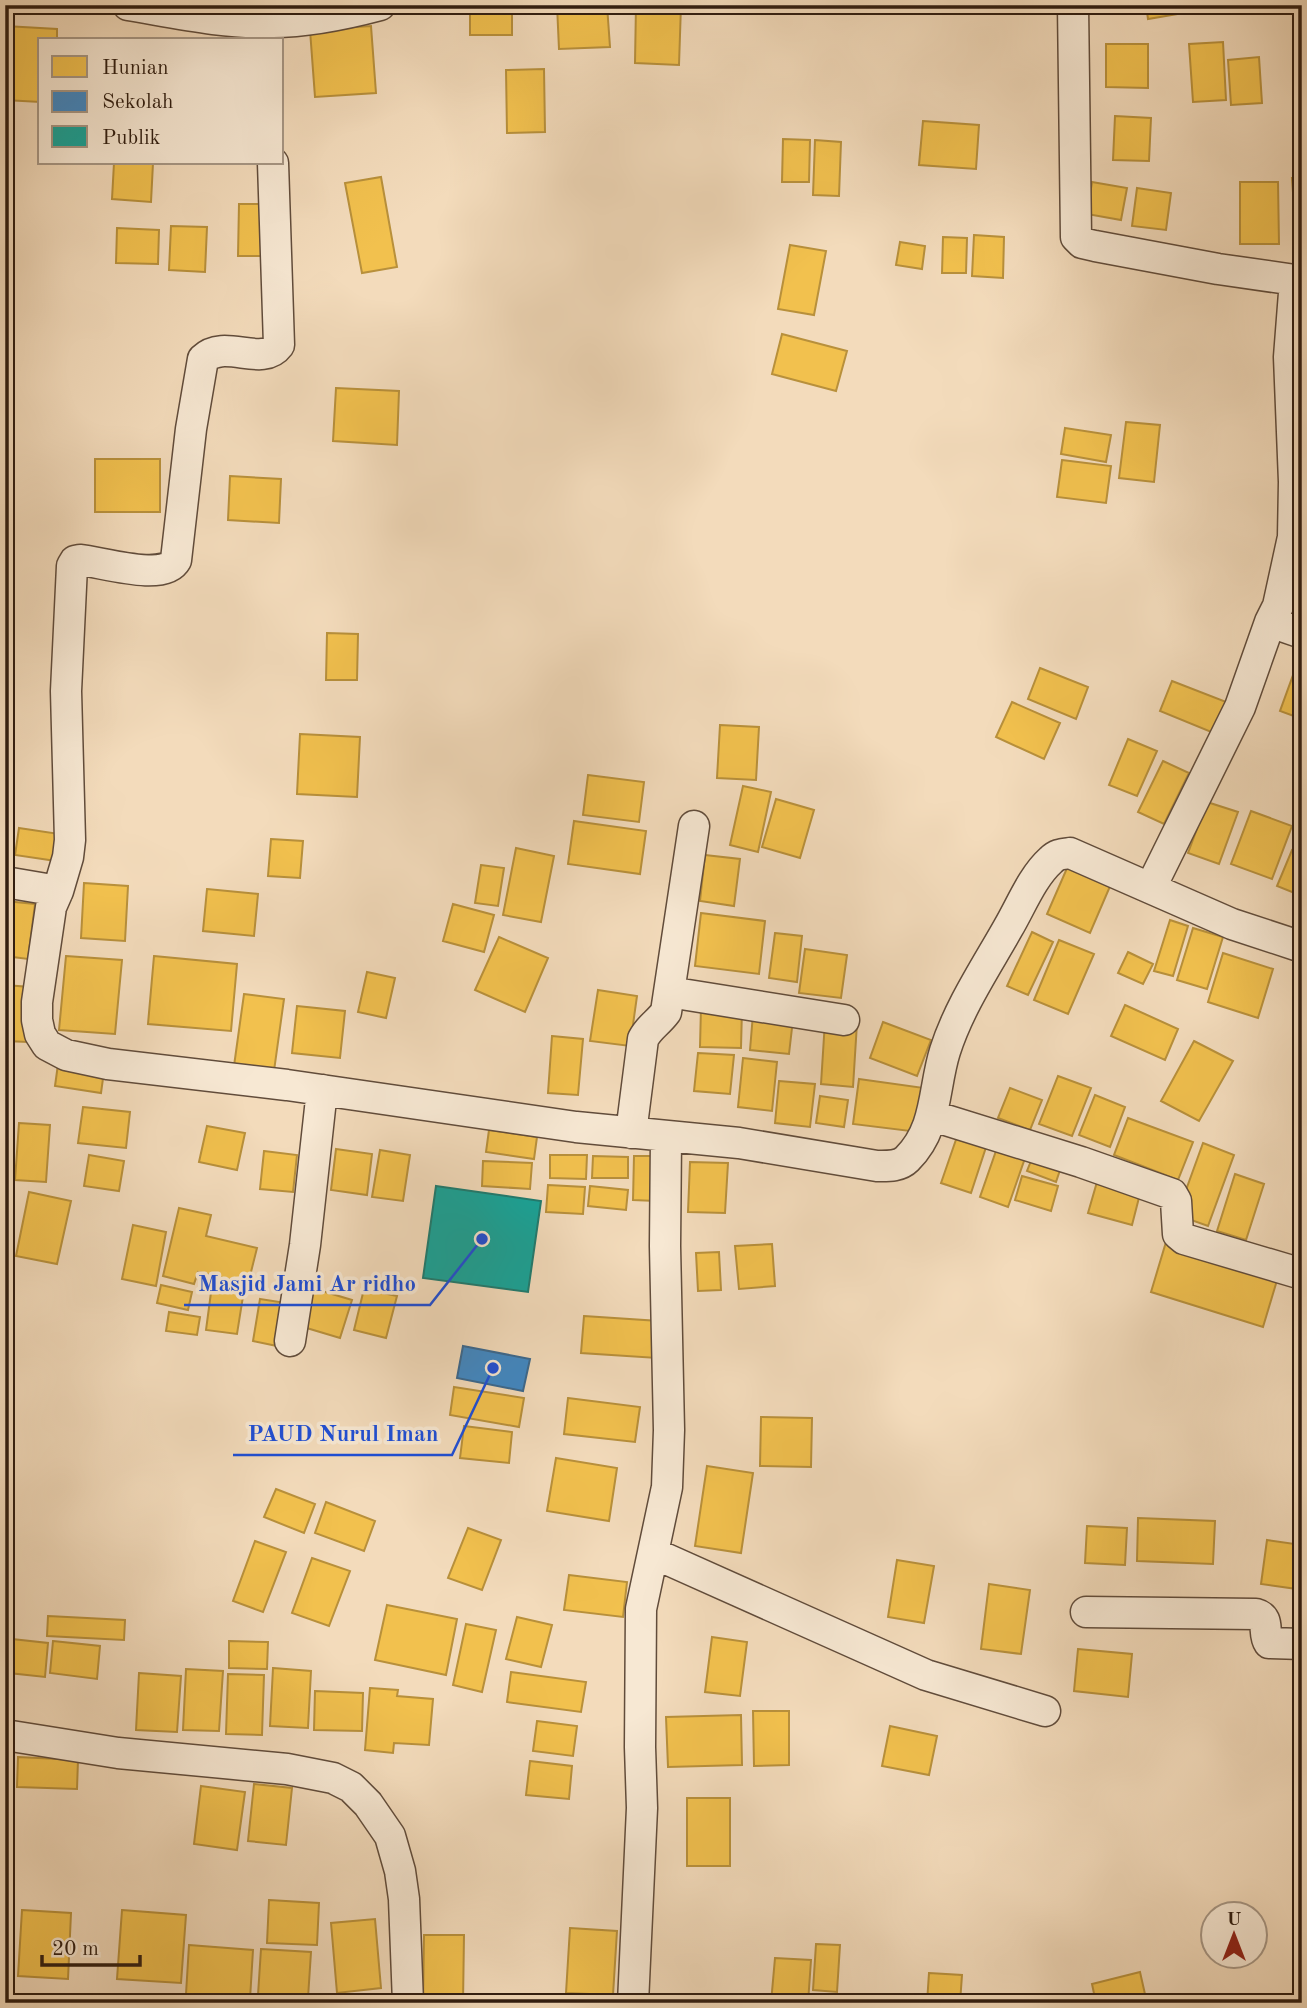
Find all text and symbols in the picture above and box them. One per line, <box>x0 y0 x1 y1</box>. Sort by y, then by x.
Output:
legend <box>38 38 284 164</box>
text: Hunian <box>102 58 169 79</box>
text: Sekolah <box>102 92 173 113</box>
text: Publik <box>102 128 161 149</box>
callout: Masjid Jami Ar ridho <box>184 1261 430 1305</box>
text: Masjid Jami Ar ridho <box>198 1273 416 1296</box>
callout: PAUD Nurul Iman <box>233 1411 452 1455</box>
text: PAUD Nurul Iman <box>248 1423 439 1446</box>
north arrow <box>1198 1899 1268 1969</box>
text: U <box>1226 1911 1242 1930</box>
scale bar <box>42 1924 140 1968</box>
text: 20 m <box>52 1939 99 1960</box>

